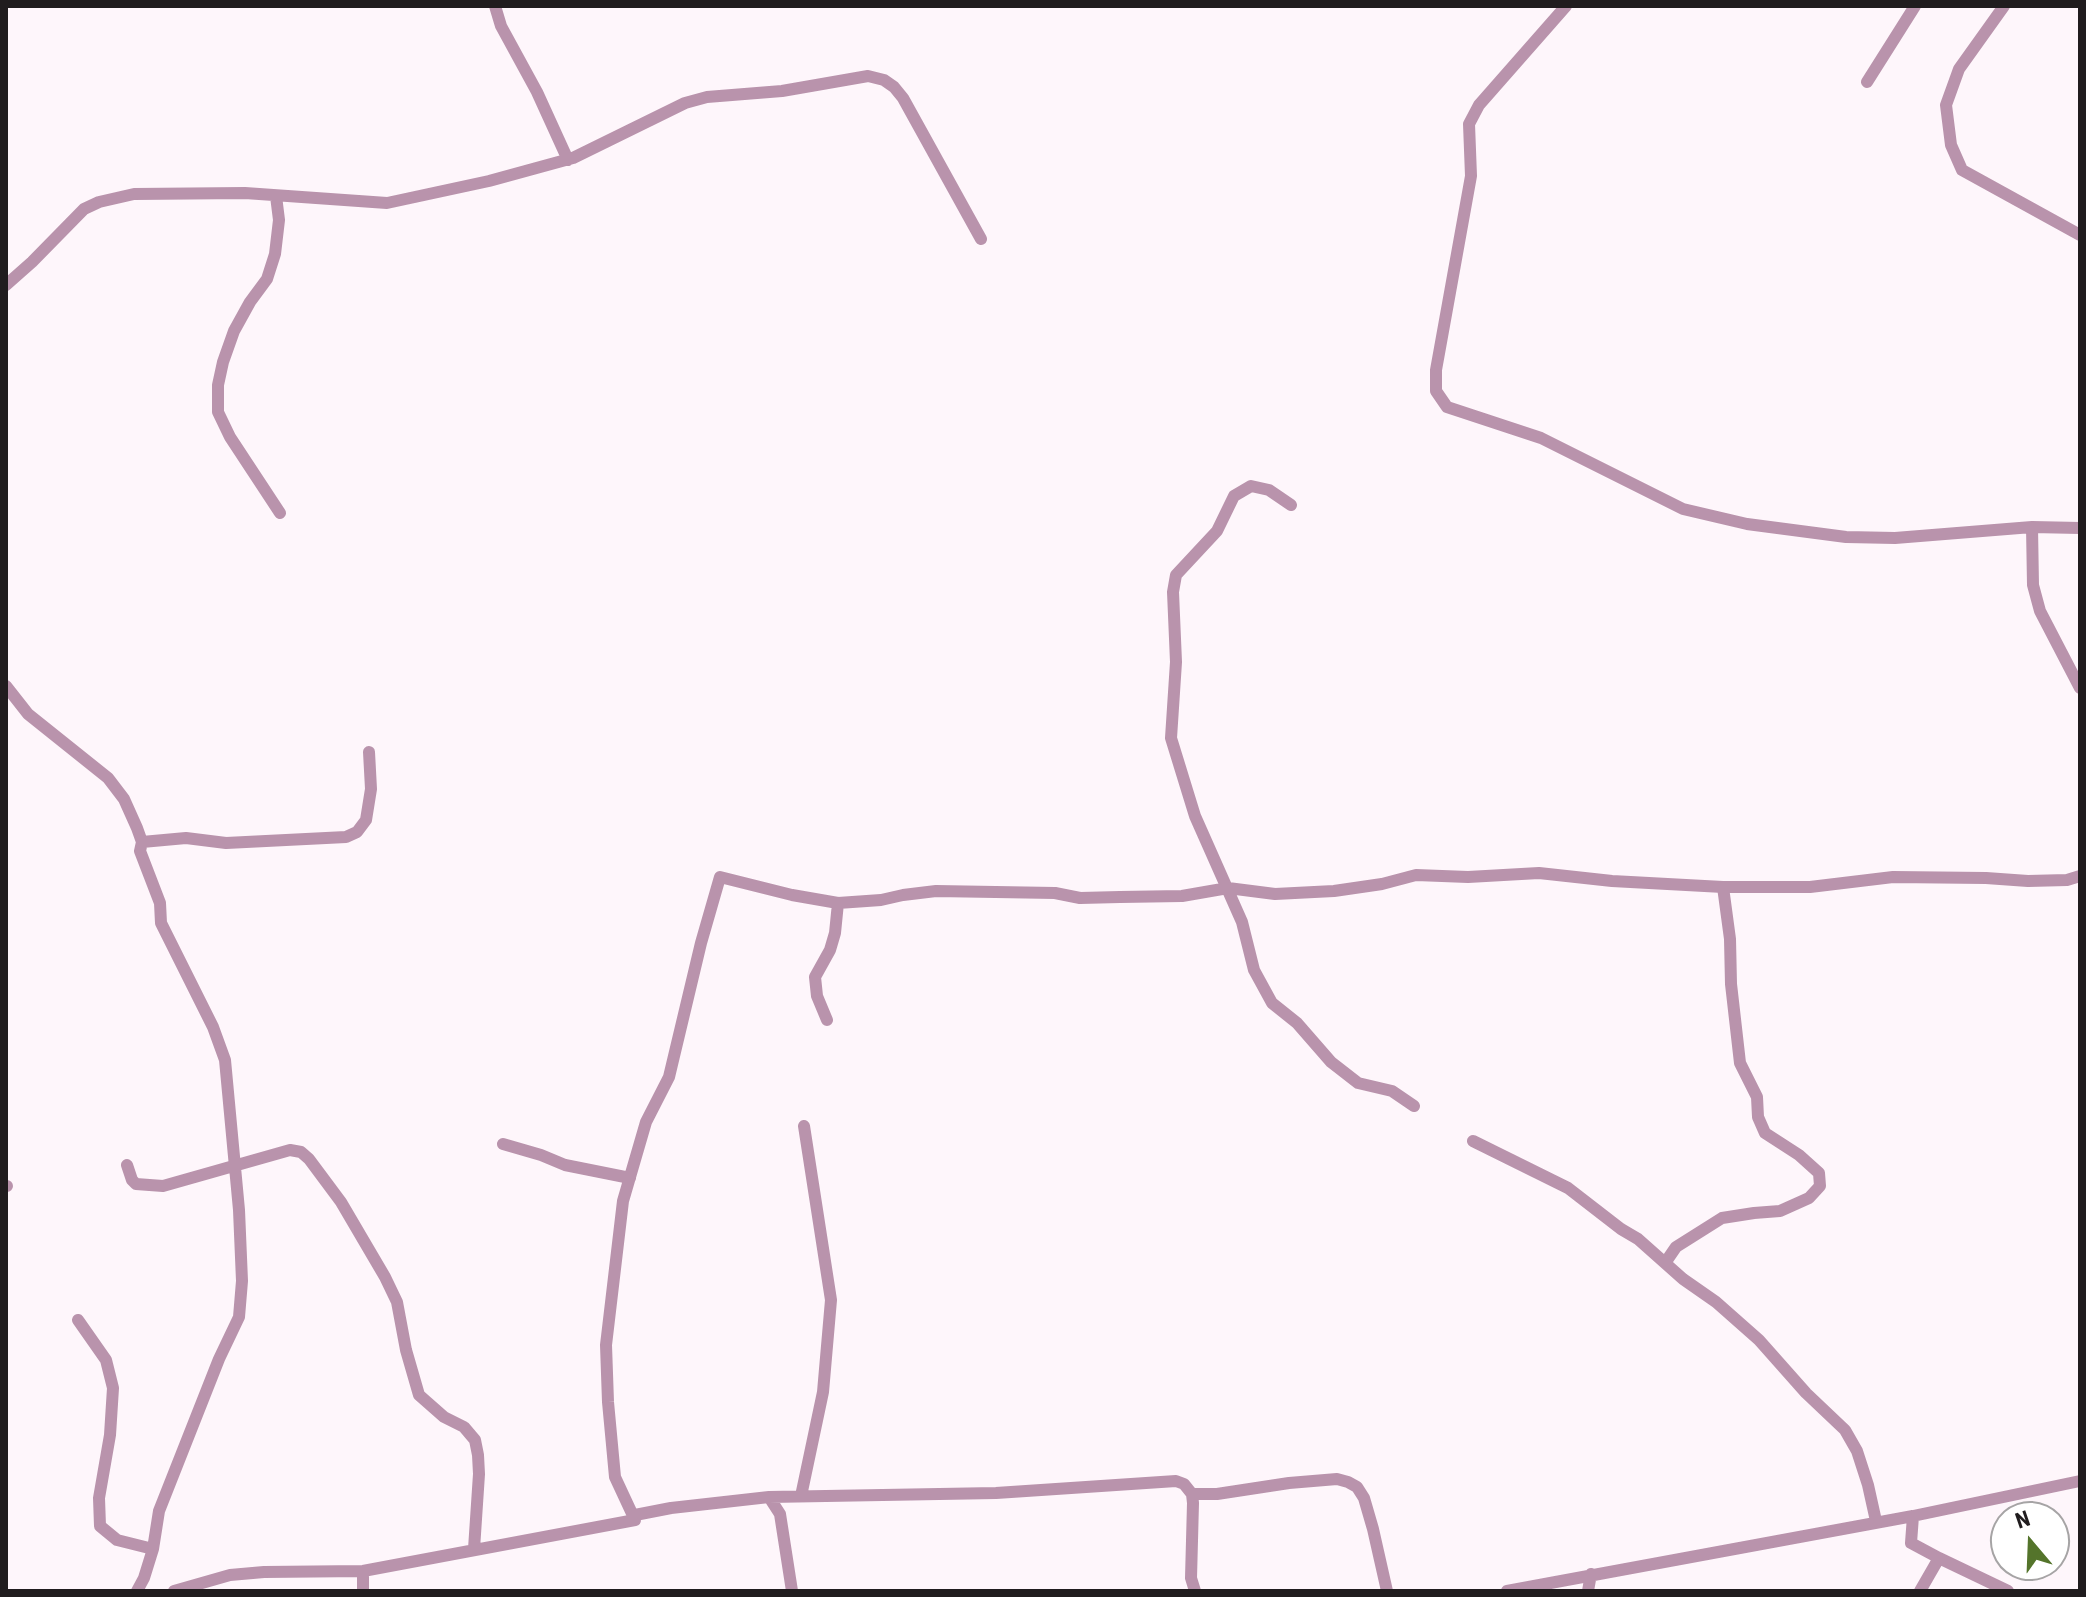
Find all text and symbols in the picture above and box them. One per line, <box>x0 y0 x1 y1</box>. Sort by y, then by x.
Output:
north arrow <box>1990 1501 2070 1581</box>
text: N <box>2012 1506 2033 1534</box>

